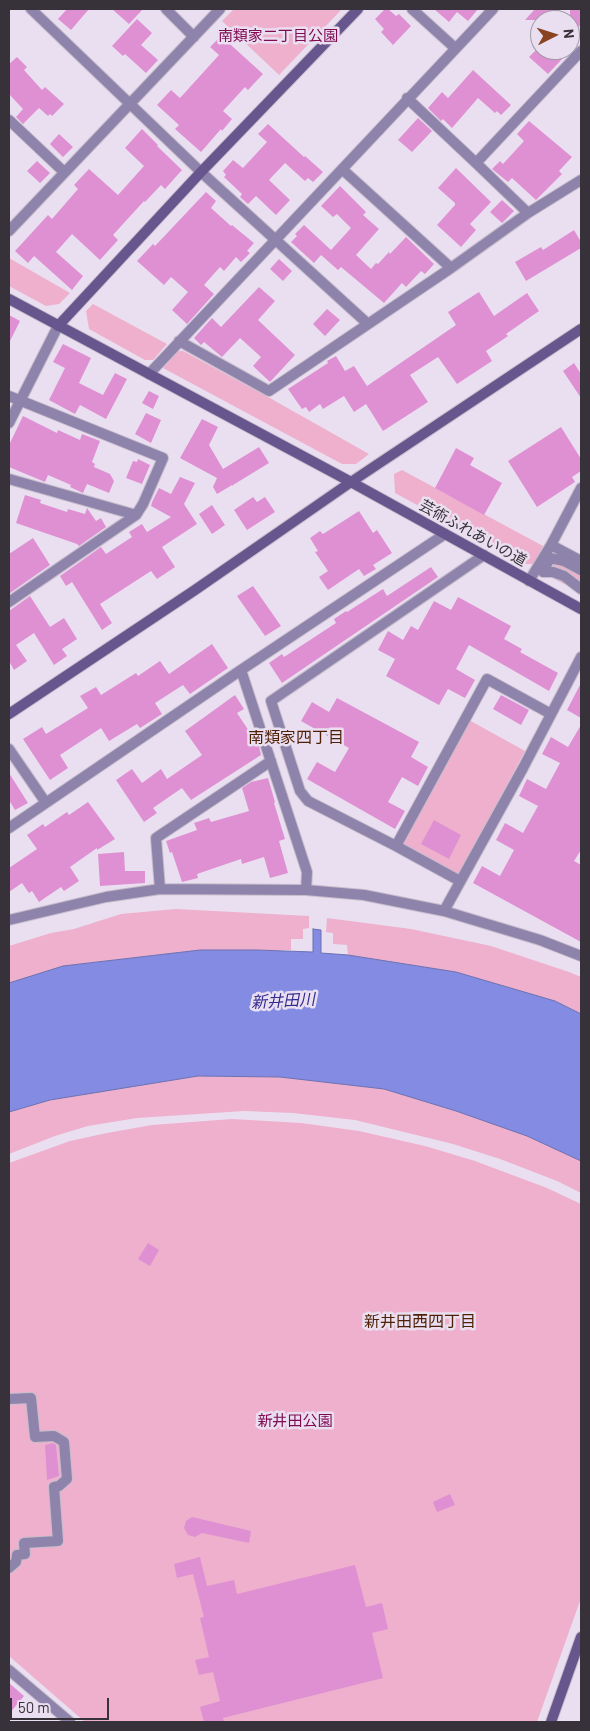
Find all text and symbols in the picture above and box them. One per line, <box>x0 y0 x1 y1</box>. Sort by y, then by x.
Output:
north arrow <box>530 10 580 60</box>
park label: 南類家二丁目公園 <box>218 27 338 45</box>
text: N <box>561 28 578 39</box>
street label: 芸術ふれあいの道 <box>416 496 530 570</box>
district label: 南類家四丁目 <box>248 728 344 748</box>
water label: 新井田川 <box>251 990 315 1012</box>
district label: 新井田西四丁目 <box>364 1312 476 1332</box>
park label: 新井田公園 <box>258 1412 332 1430</box>
scale bar <box>12 1688 111 1720</box>
text: 50 m <box>18 1698 50 1716</box>

